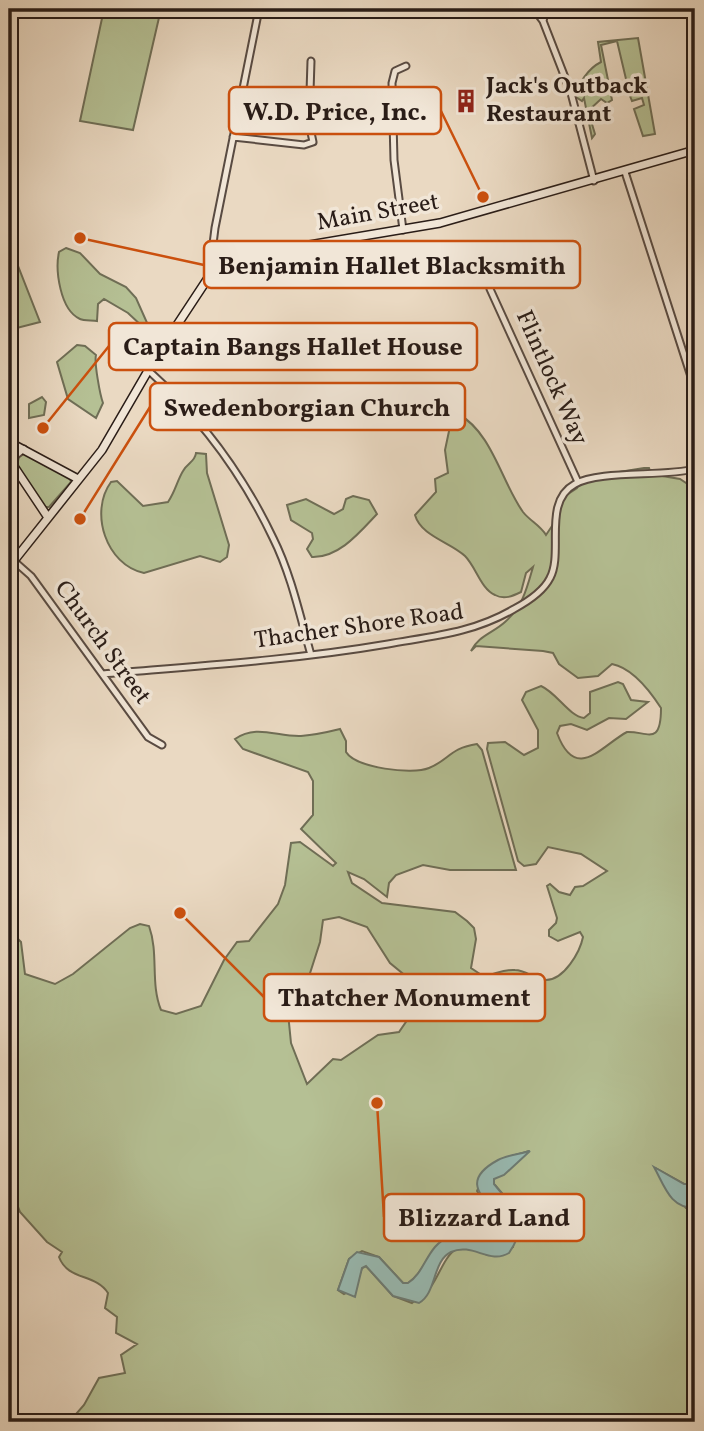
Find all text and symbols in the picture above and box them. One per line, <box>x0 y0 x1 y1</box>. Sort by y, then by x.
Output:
place label: Jack's Outback Restaurant <box>485 70 648 132</box>
callout: W.D. Price, Inc. <box>229 87 441 134</box>
building icon: Jack's Outback Restaurant <box>452 87 480 115</box>
text: W.D. Price, Inc. <box>243 95 427 131</box>
street label: Main Street <box>314 186 442 240</box>
callout: Benjamin Hallet Blacksmith <box>204 241 580 288</box>
text: Benjamin Hallet Blacksmith <box>218 249 566 285</box>
street label: Flintlock Way <box>506 305 596 451</box>
callout: Captain Bangs Hallet House <box>109 323 477 370</box>
text: Captain Bangs Hallet House <box>123 330 463 366</box>
callout: Swedenborgian Church <box>150 383 465 430</box>
text: Swedenborgian Church <box>164 391 451 427</box>
street label: Church Street <box>45 574 159 712</box>
street label: Thacher Shore Road <box>252 595 466 659</box>
callout: Thatcher Monument <box>264 974 545 1021</box>
text: Thatcher Monument <box>278 981 531 1017</box>
callout: Blizzard Land <box>384 1194 584 1241</box>
text: Blizzard Land <box>398 1201 570 1237</box>

